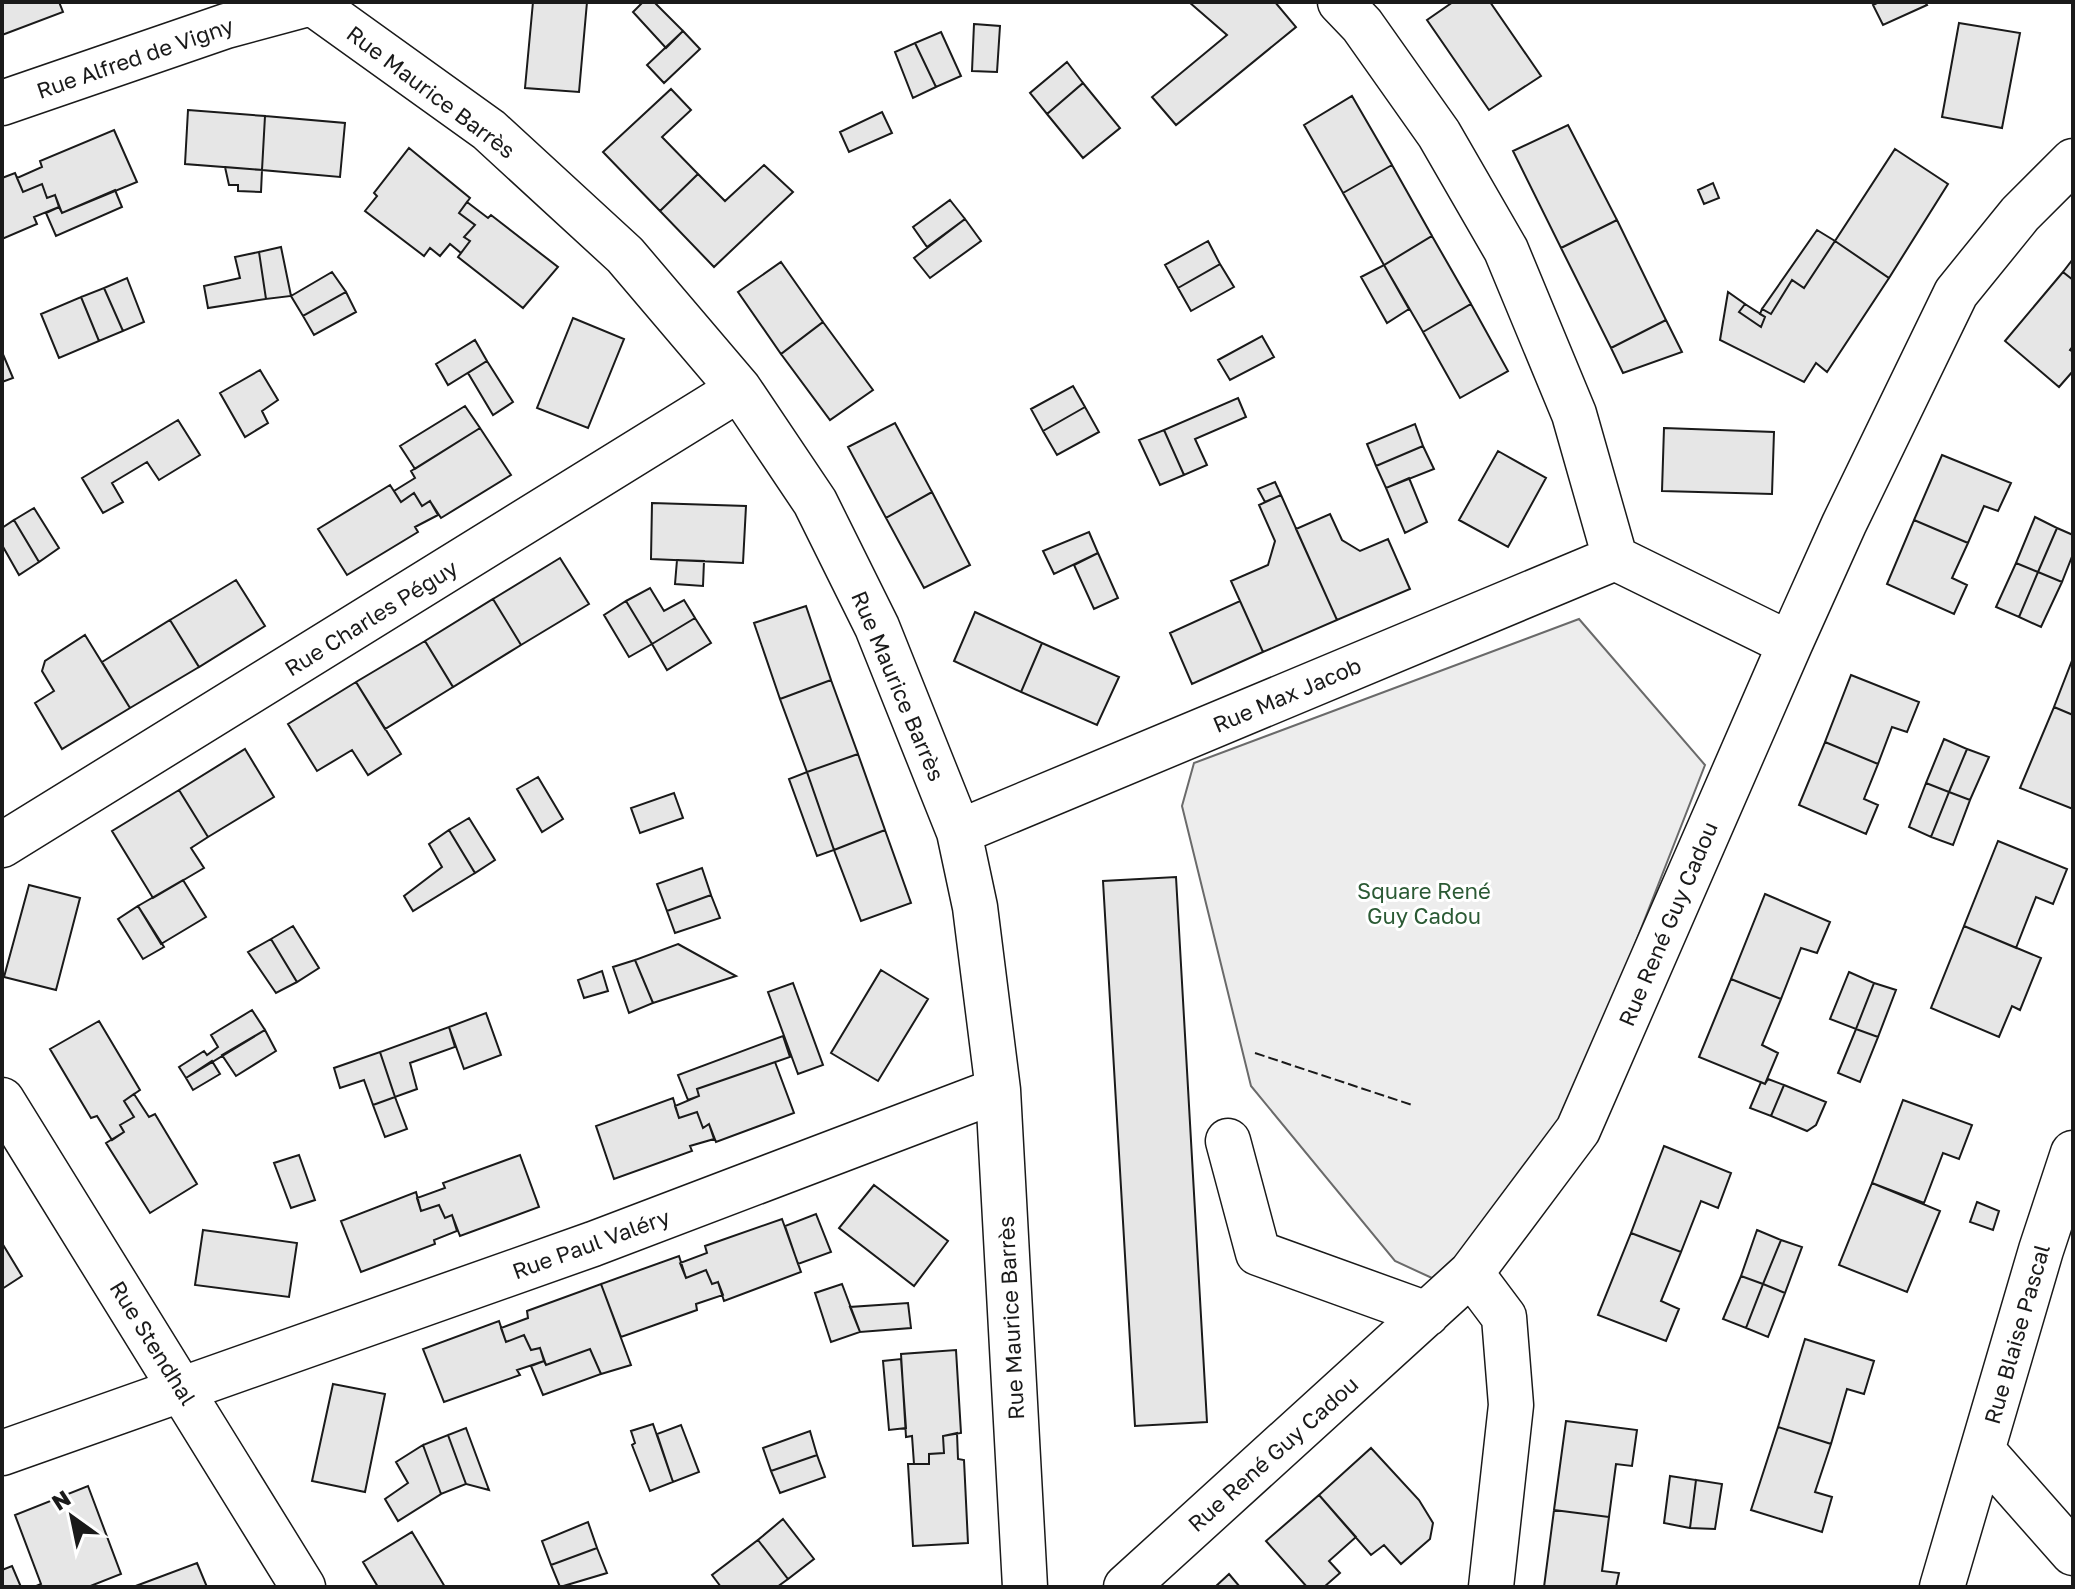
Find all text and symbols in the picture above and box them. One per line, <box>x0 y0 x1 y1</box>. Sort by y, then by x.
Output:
street label: Rue Alfred de Vigny <box>33 11 237 104</box>
street label: Rue Maurice Barrès <box>342 19 521 164</box>
street label: Rue Charles Péguy <box>279 554 462 682</box>
street label: Rue Maurice Barrès <box>846 587 951 785</box>
street label: Rue Max Jacob <box>1209 651 1365 738</box>
street label: Rue René Guy Cadou <box>1612 818 1723 1030</box>
park label: Square René Guy Cadou <box>1357 877 1491 929</box>
street label: Rue Paul Valéry <box>508 1203 673 1285</box>
street label: Rue Maurice Barrès <box>992 1215 1029 1421</box>
street label: Rue Blaise Pascal <box>1978 1241 2055 1427</box>
street label: Rue Stendhal <box>105 1276 202 1410</box>
street label: Rue René Guy Cadou <box>1182 1370 1363 1537</box>
north arrow <box>32 1477 112 1557</box>
text: N <box>46 1484 75 1516</box>

